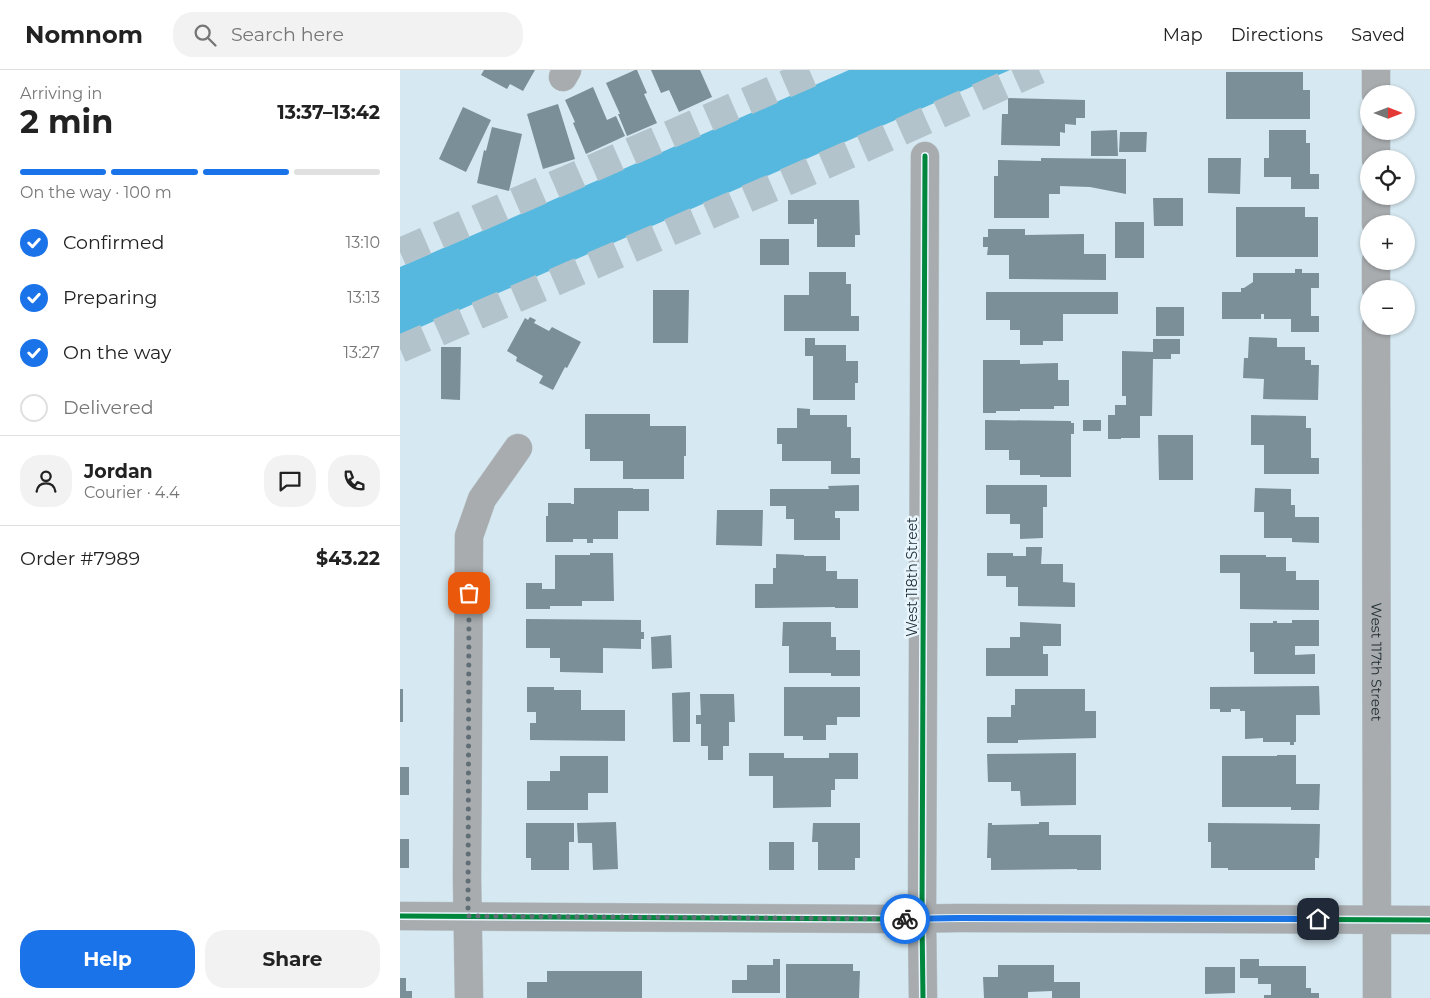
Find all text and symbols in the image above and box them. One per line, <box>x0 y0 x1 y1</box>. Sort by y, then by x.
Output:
search box <box>173 12 523 57</box>
text: Nomnom <box>25 20 143 49</box>
icon: search <box>191 21 219 49</box>
text: Search here <box>231 23 344 46</box>
text: Map <box>1163 24 1203 46</box>
text: Directions <box>1231 24 1323 46</box>
text: Saved <box>1351 24 1405 46</box>
text: Arriving in <box>20 84 102 103</box>
north arrow <box>1360 85 1415 140</box>
map controls <box>1360 85 1415 335</box>
text: 13:37–13:42 <box>277 101 380 124</box>
text: 2 min <box>20 102 113 141</box>
button: locate <box>1360 150 1415 205</box>
text: On the way · 100 m <box>20 183 172 202</box>
button: + <box>1360 215 1415 270</box>
icon: check <box>20 229 48 257</box>
text: Confirmed <box>63 231 164 254</box>
text: 13:10 <box>345 233 380 252</box>
button: − <box>1360 280 1415 335</box>
icon: check <box>20 284 48 312</box>
text: Preparing <box>63 286 158 309</box>
text: 13:13 <box>347 288 380 307</box>
icon: check <box>20 339 48 367</box>
text: On the way <box>63 341 171 364</box>
text: 13:27 <box>343 343 380 362</box>
text: Delivered <box>63 396 154 419</box>
button: person <box>20 455 72 507</box>
button: chat <box>264 455 316 507</box>
button: phone <box>328 455 380 507</box>
text: Jordan <box>84 460 153 483</box>
text: Courier · 4.4 <box>84 483 180 502</box>
street label: West 118th Street <box>903 517 921 637</box>
text: Order #7989 <box>20 547 140 570</box>
text: $43.22 <box>316 547 380 570</box>
pin <box>448 572 490 614</box>
icon: bag <box>455 579 483 607</box>
street label: West 117th Street <box>1367 603 1386 722</box>
courier <box>880 894 930 944</box>
pin <box>1297 898 1339 940</box>
icon: bike <box>891 905 919 933</box>
icon: home <box>1304 905 1332 933</box>
button: Help <box>20 930 195 988</box>
button: Share <box>205 930 380 988</box>

